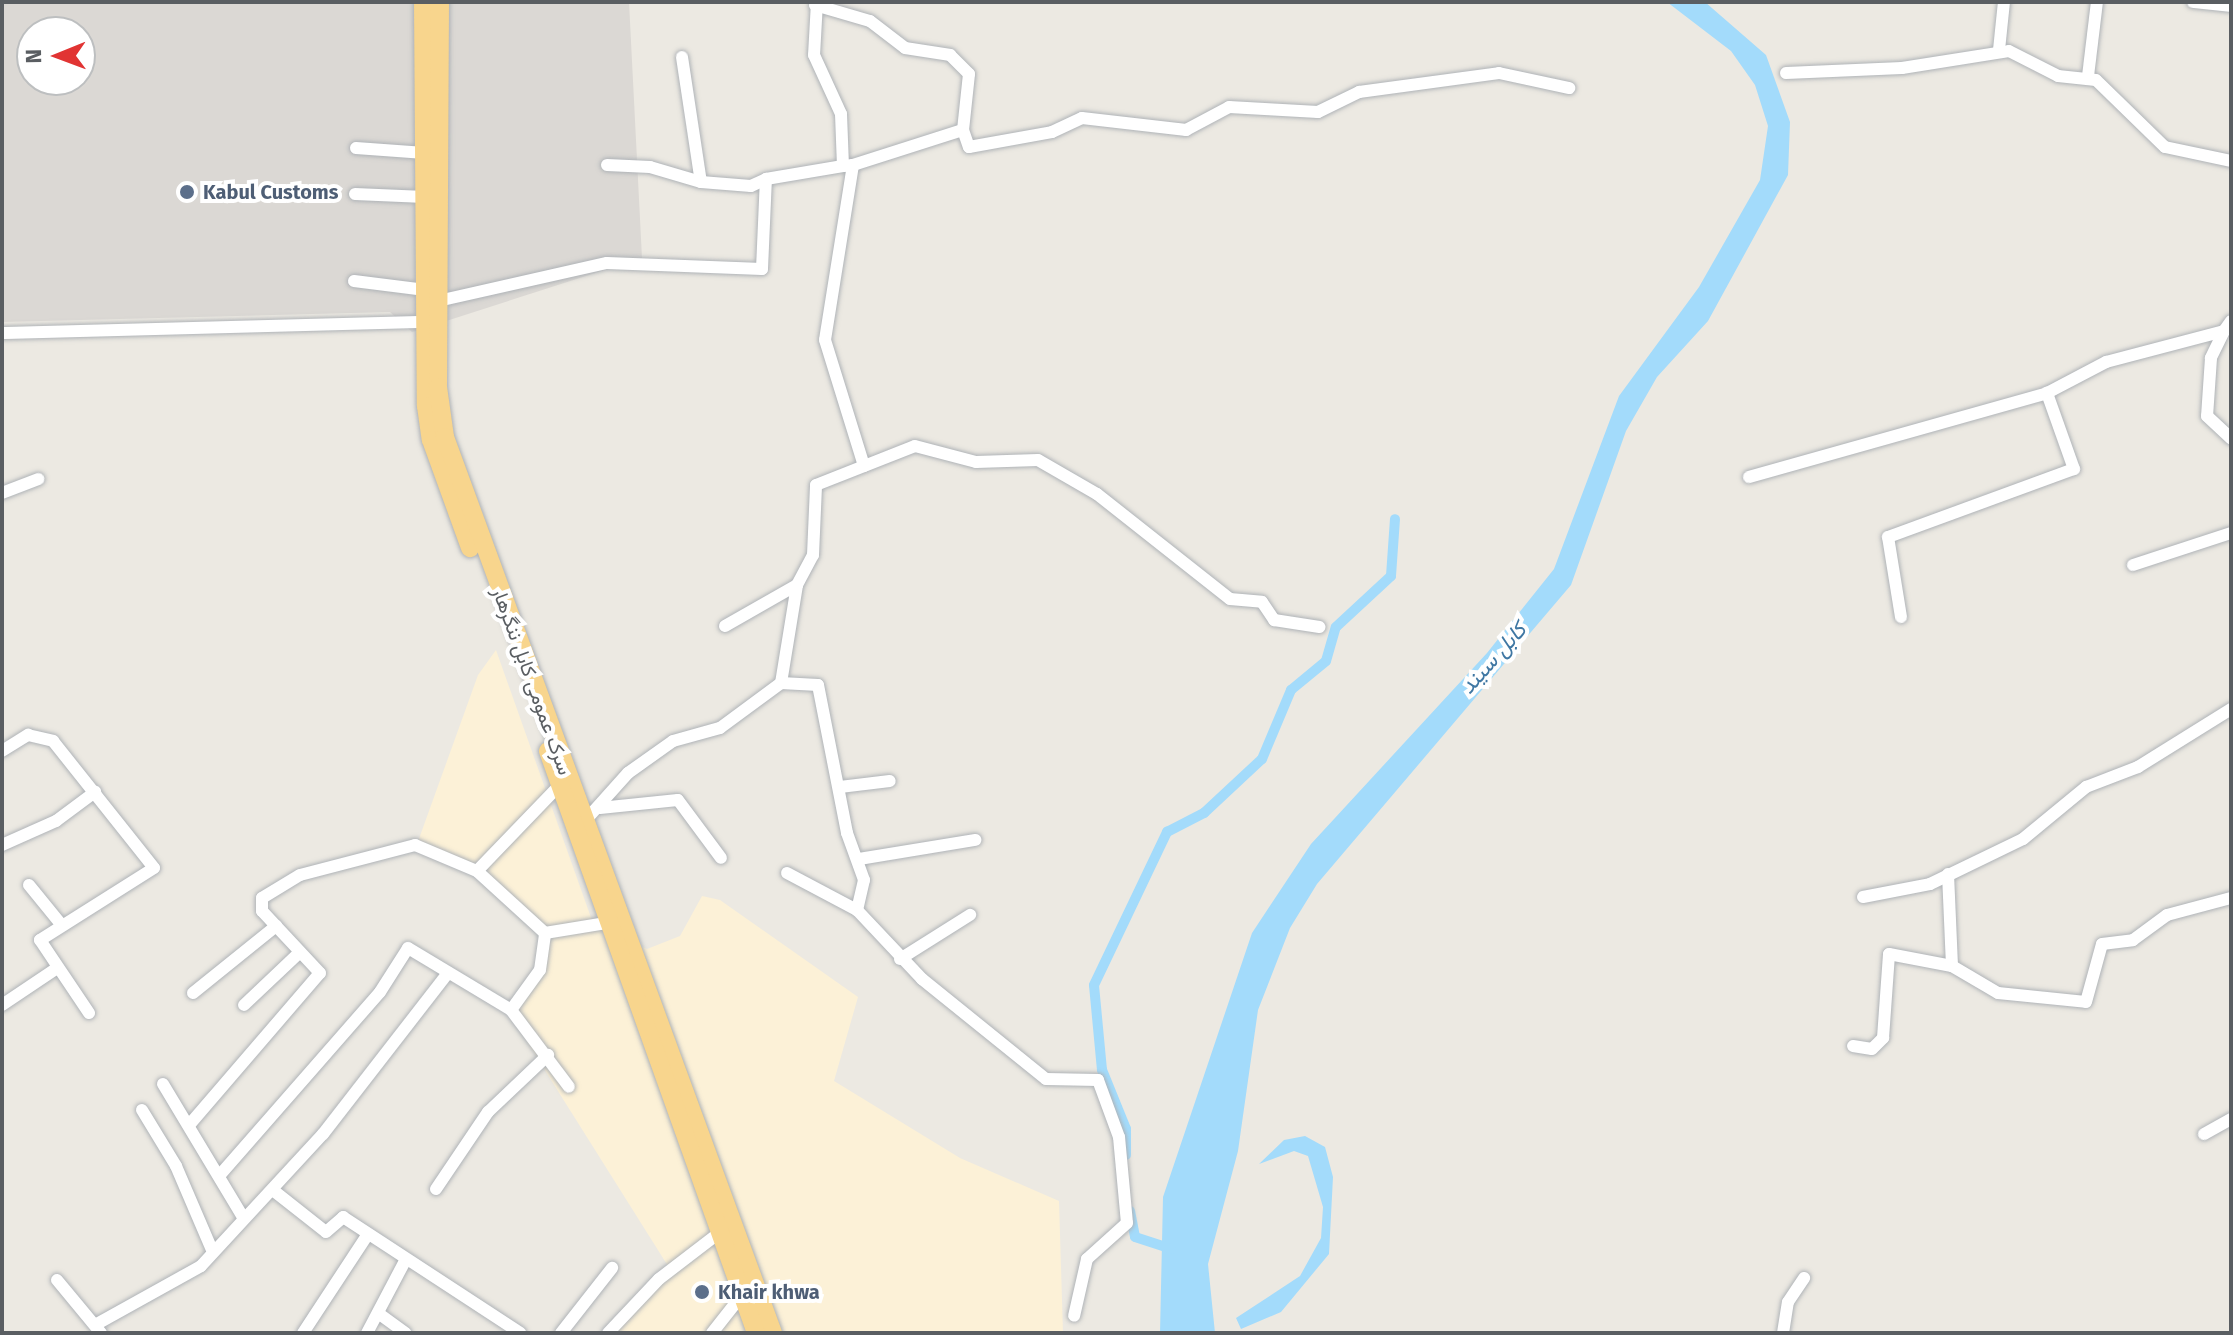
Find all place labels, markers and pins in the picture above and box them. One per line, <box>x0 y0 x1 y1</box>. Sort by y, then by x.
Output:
place label: Kabul Customs <box>203 180 338 204</box>
marker: Kabul Customs <box>178 183 196 201</box>
place label: Khair khwa <box>718 1280 820 1304</box>
marker: Khair khwa <box>693 1283 711 1301</box>

